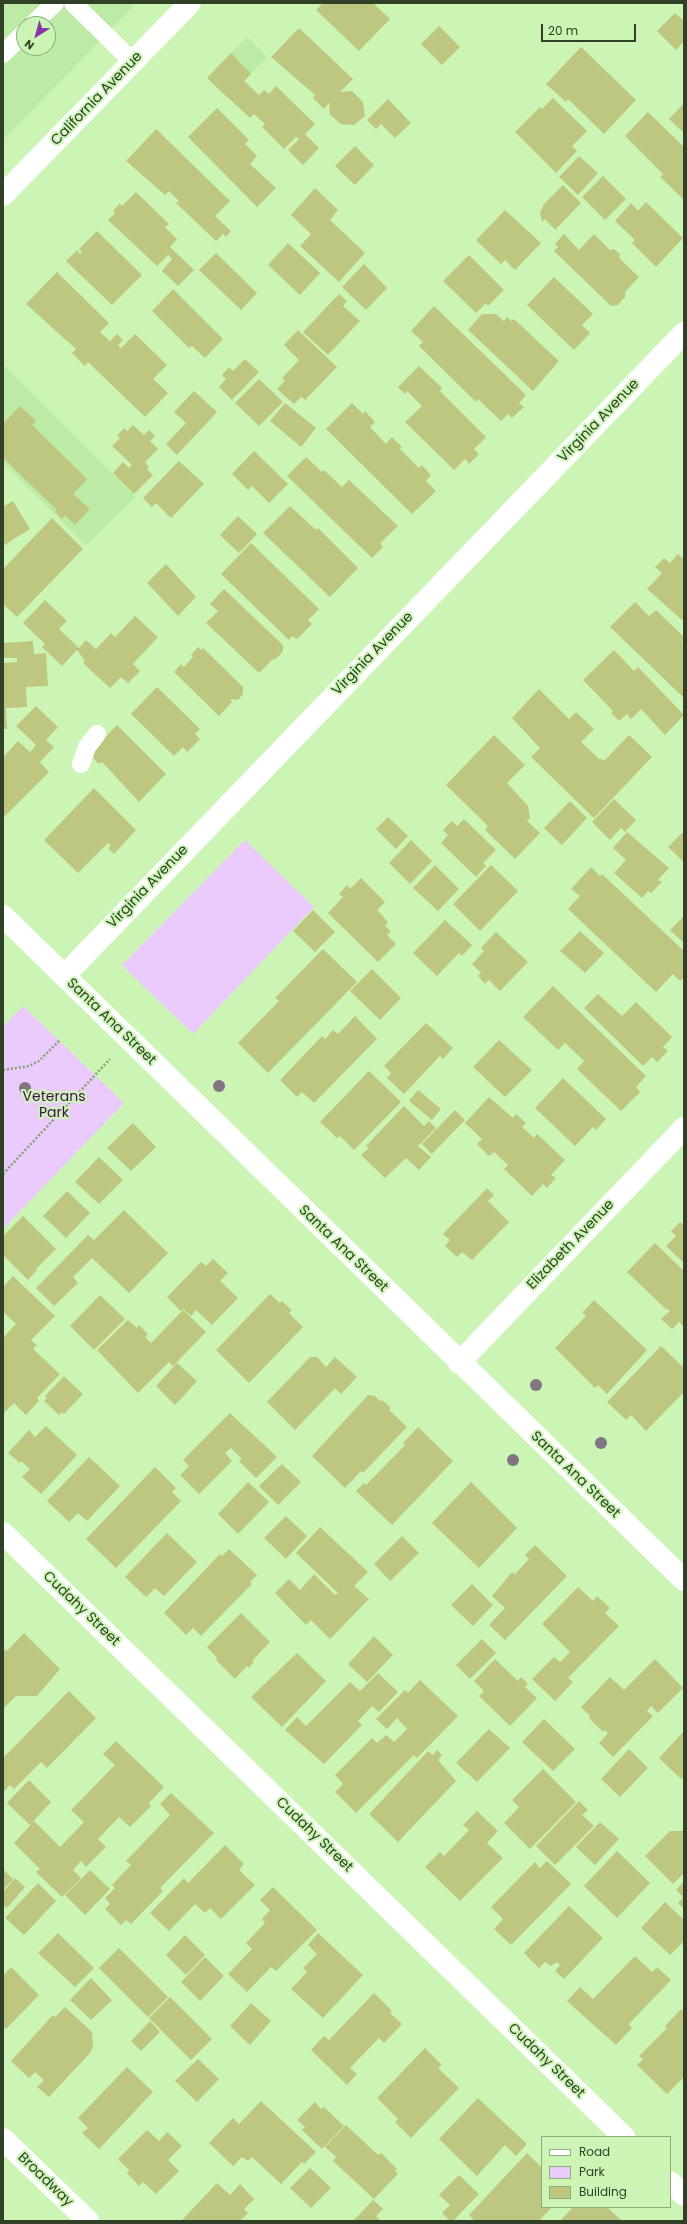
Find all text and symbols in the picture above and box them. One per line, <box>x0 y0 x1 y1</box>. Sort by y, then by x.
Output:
north arrow <box>16 16 56 56</box>
scale bar <box>543 16 638 42</box>
text: 20 m <box>548 22 578 39</box>
text: N <box>21 36 38 54</box>
street label: California Avenue <box>48 49 146 149</box>
street label: Virginia Avenue <box>555 376 643 466</box>
street label: Virginia Avenue <box>329 609 417 699</box>
street label: Virginia Avenue <box>104 842 192 932</box>
street label: Santa Ana Street <box>63 975 159 1069</box>
park label: Veterans Park <box>23 1089 85 1122</box>
street label: Elizabeth Avenue <box>524 1197 618 1293</box>
street label: Santa Ana Street <box>295 1202 391 1296</box>
street label: Santa Ana Street <box>527 1428 623 1522</box>
street label: Cudahy Street <box>39 1568 123 1650</box>
street label: Cudahy Street <box>272 1794 356 1876</box>
street label: Cudahy Street <box>504 2020 588 2102</box>
legend <box>541 2136 671 2208</box>
text: Road <box>579 2143 610 2160</box>
street label: Broadway <box>14 2149 76 2211</box>
text: Park <box>579 2163 605 2180</box>
text: Building <box>579 2183 627 2200</box>

